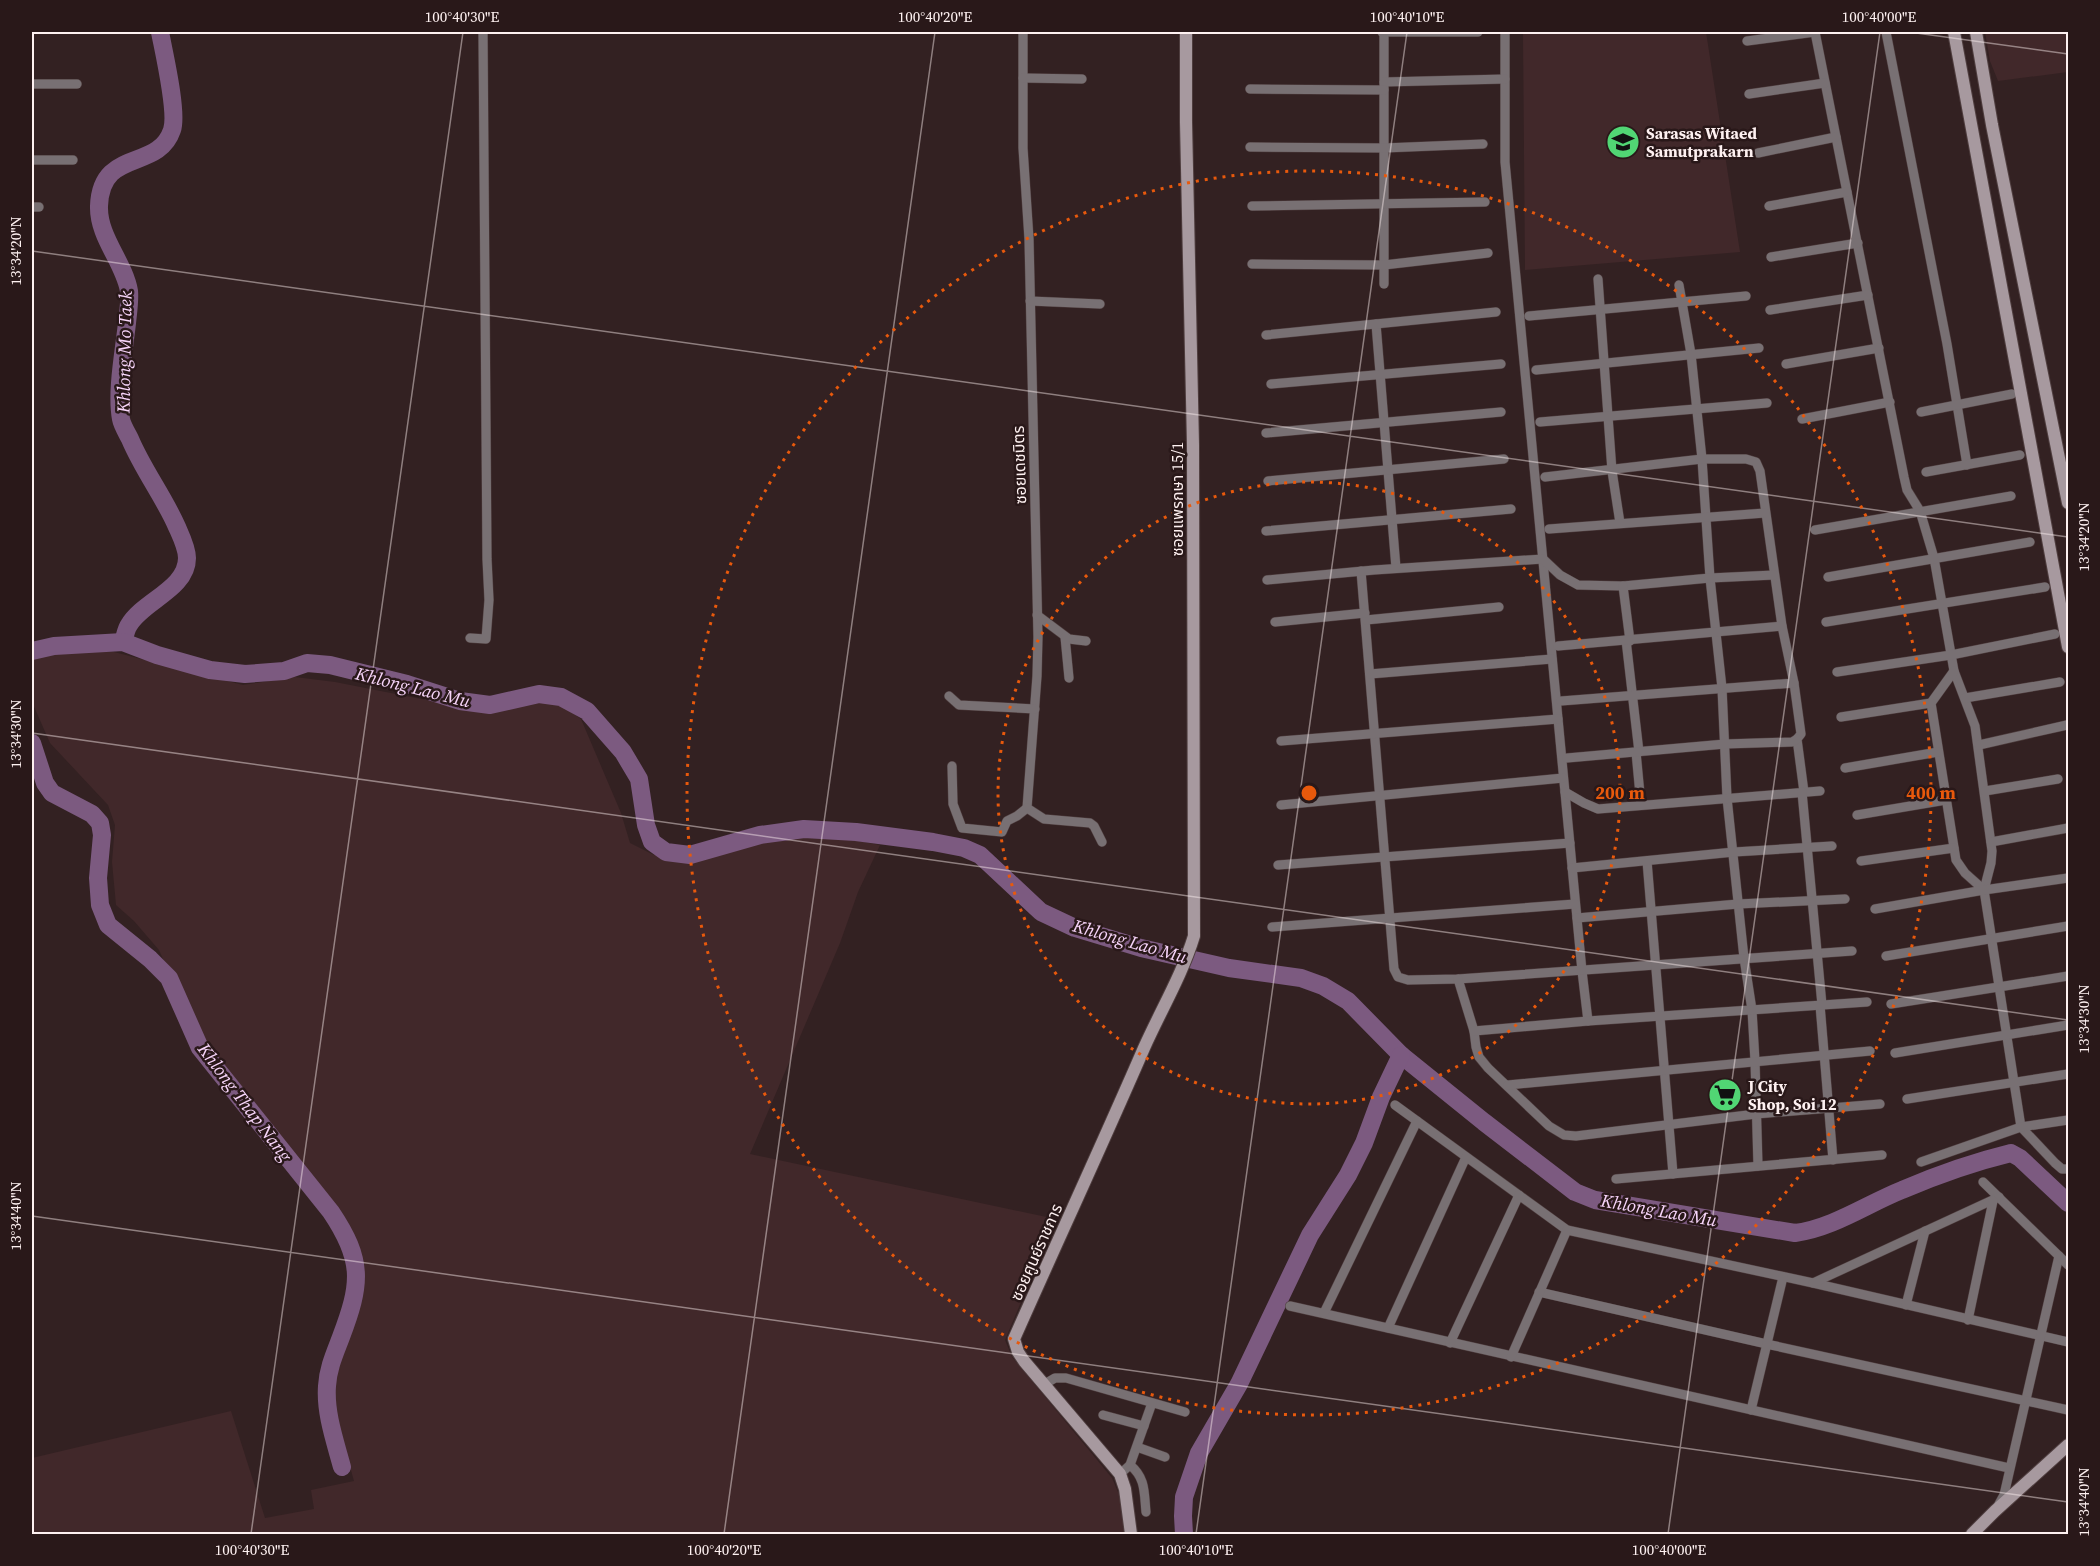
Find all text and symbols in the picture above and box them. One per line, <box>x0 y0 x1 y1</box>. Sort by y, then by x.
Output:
text: 100°40'30"E <box>425 6 499 27</box>
text: 100°40'20"E <box>898 6 972 27</box>
text: 100°40'10"E <box>1370 6 1444 27</box>
text: 100°40'00"E <box>1842 6 1916 27</box>
place label: Sarasas Witaed Samutprakarn <box>1646 122 1757 162</box>
school or university icon: Sarasas Witaed Samutprakarn <box>1605 124 1641 160</box>
text: 13°34'20"N <box>5 216 26 286</box>
water label: Khlong Mo Taek <box>110 290 138 414</box>
street label: ซอยเดชมิตร <box>1007 425 1031 505</box>
street label: ซอยแพรกษา 15/1 <box>1166 442 1188 556</box>
text: 13°34'20"N <box>2073 502 2094 572</box>
water label: Khlong Lao Mu <box>352 660 474 714</box>
text: 13°34'30"N <box>5 699 26 769</box>
text: 200 m <box>1595 780 1645 805</box>
text: 400 m <box>1906 780 1956 805</box>
centre of rings <box>1299 783 1319 803</box>
water label: Khlong Lao Mu <box>1069 913 1191 969</box>
text: 13°34'30"N <box>2073 984 2094 1054</box>
water label: Khlong Thap Nang <box>191 1037 299 1167</box>
place label: J City Shop, Soi 12 <box>1747 1075 1837 1115</box>
supermarket icon: J City Shop, Soi 12 <box>1707 1077 1743 1113</box>
text: 13°34'40"N <box>5 1181 26 1251</box>
water label: Khlong Lao Mu <box>1598 1187 1720 1233</box>
street label: ซอยศูนย์ราชการ <box>1005 1200 1067 1304</box>
text: 13°34'40"N <box>2073 1467 2094 1537</box>
text: 100°40'30"E <box>215 1539 289 1560</box>
text: 100°40'20"E <box>687 1539 761 1560</box>
text: 100°40'10"E <box>1159 1539 1233 1560</box>
text: 100°40'00"E <box>1632 1539 1706 1560</box>

